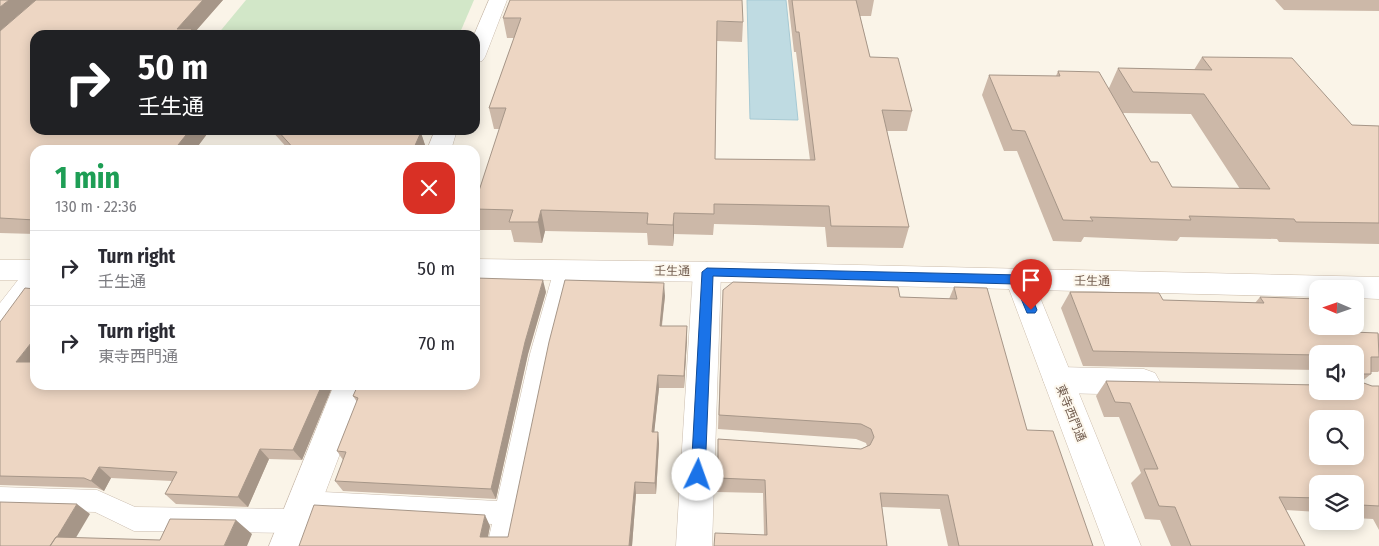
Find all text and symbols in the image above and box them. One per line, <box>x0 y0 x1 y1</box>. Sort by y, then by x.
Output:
text: 50 m <box>138 46 208 88</box>
icon: right <box>55 50 120 115</box>
text: 壬生通 <box>138 93 204 120</box>
text: 1 min <box>55 160 120 196</box>
button: close <box>403 162 455 214</box>
text: 130 m · 22:36 <box>55 197 137 216</box>
text: Turn right <box>98 245 175 268</box>
icon: right <box>55 254 83 282</box>
text: 50 m <box>417 257 455 280</box>
pin <box>1010 259 1052 310</box>
street label: 壬生通 <box>654 264 690 278</box>
icon: arrive <box>1017 266 1045 294</box>
text: 壬生通 <box>98 272 146 291</box>
street label: 壬生通 <box>1074 274 1110 288</box>
north arrow <box>1309 280 1364 335</box>
map controls <box>1309 280 1364 530</box>
text: Turn right <box>98 320 175 343</box>
icon: right <box>55 329 83 357</box>
text: 70 m <box>419 332 455 355</box>
button: sound <box>1309 345 1364 400</box>
text: 東寺西門通 <box>98 347 178 366</box>
street label: 東寺西門通 <box>1053 383 1089 443</box>
button: search <box>1309 410 1364 465</box>
position arrow <box>671 448 723 500</box>
button: layers <box>1309 475 1364 530</box>

